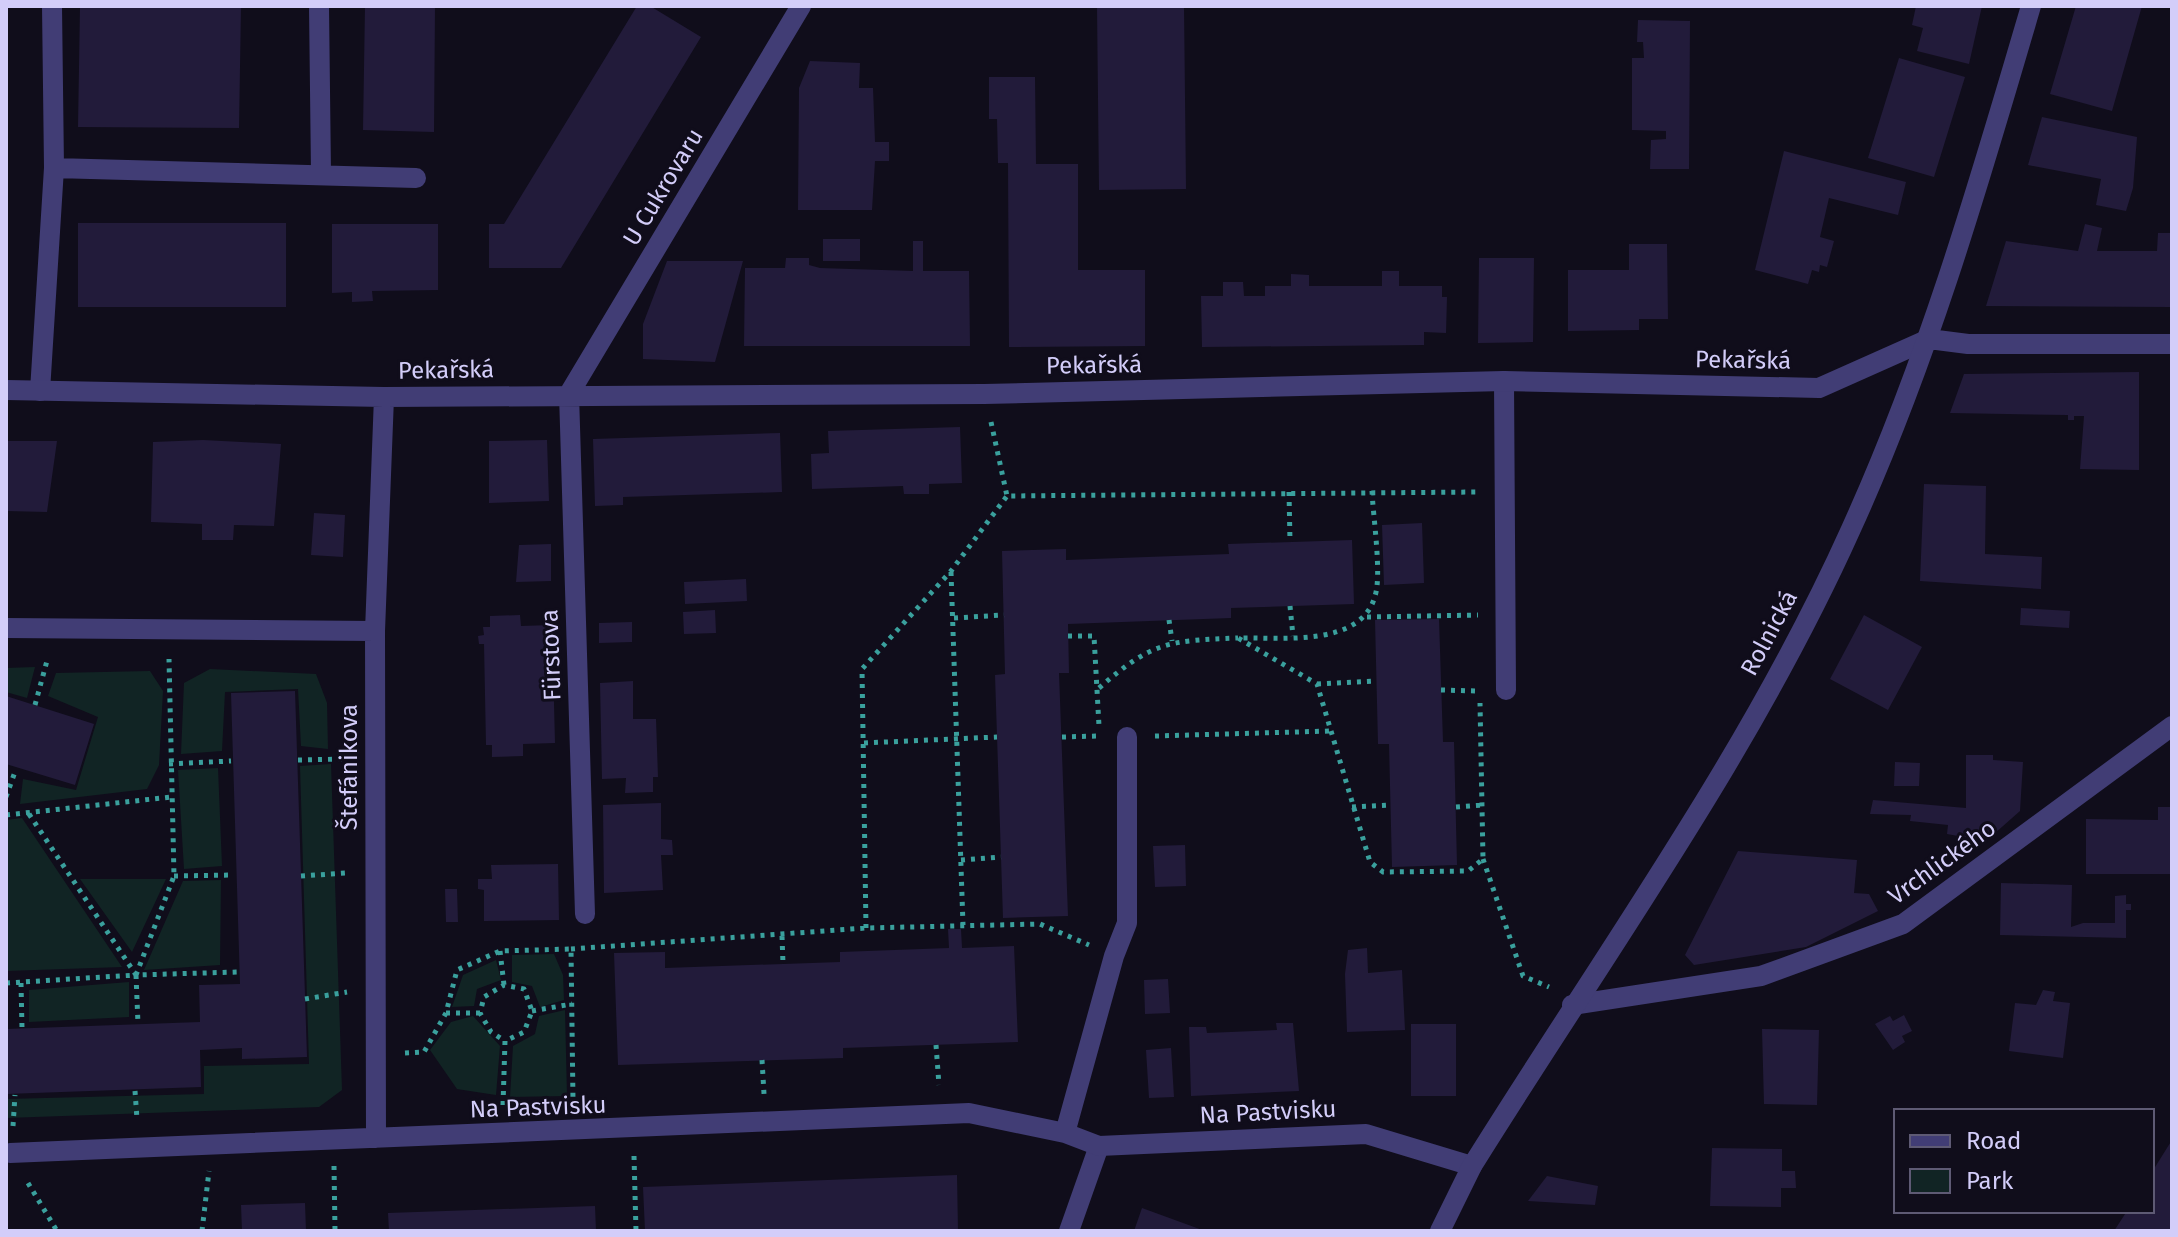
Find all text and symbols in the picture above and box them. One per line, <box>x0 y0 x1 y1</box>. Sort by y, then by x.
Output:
street label: U Cukrovaru <box>617 123 709 251</box>
street label: Pekařská <box>1695 345 1791 375</box>
street label: Pekařská <box>1046 350 1142 380</box>
street label: Pekařská <box>398 355 494 385</box>
street label: Rolnická <box>1735 586 1803 680</box>
street label: Fürstova <box>535 609 567 701</box>
street label: Štefánikova <box>334 704 363 830</box>
street label: Vrchlického <box>1883 814 2001 910</box>
street label: Na Pastvisku <box>469 1091 607 1123</box>
street label: Na Pastvisku <box>1199 1094 1337 1130</box>
legend <box>1894 1109 2154 1213</box>
text: Road <box>1966 1127 2021 1155</box>
text: Park <box>1966 1167 2014 1195</box>

